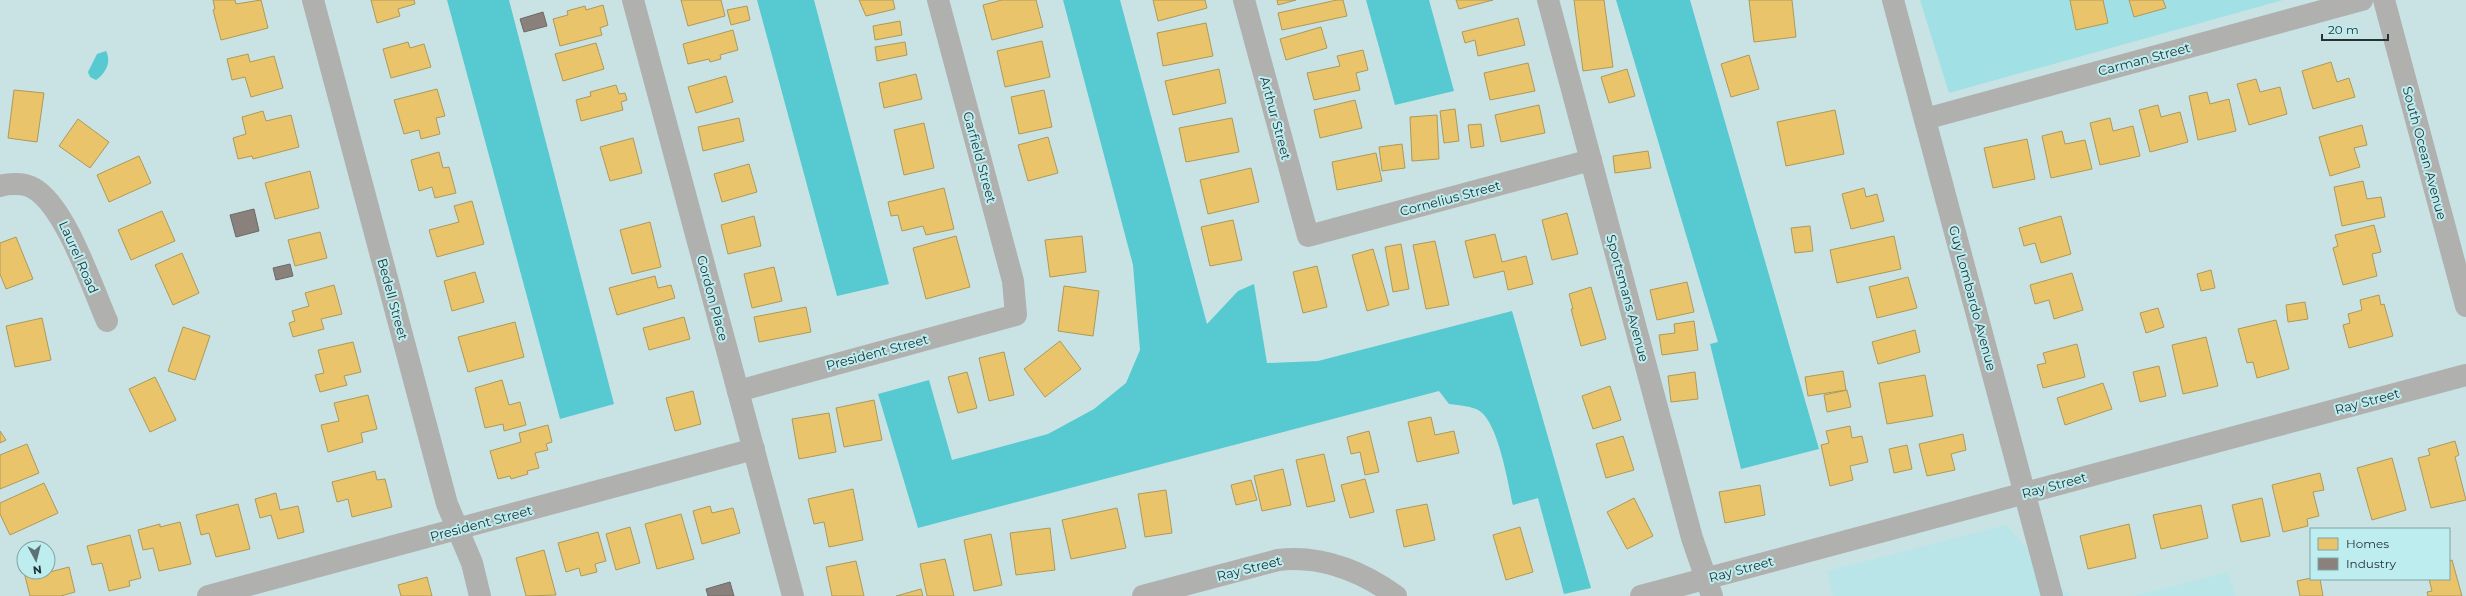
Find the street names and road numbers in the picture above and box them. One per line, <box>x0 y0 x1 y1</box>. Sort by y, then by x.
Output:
street label: Carman Street <box>2096 39 2192 79</box>
street label: Arthur Street <box>1257 75 1295 161</box>
street label: South Ocean Avenue <box>2400 85 2451 221</box>
street label: Garfield Street <box>960 110 1000 204</box>
street label: Cornelius Street <box>1398 177 1502 219</box>
street label: Laurel Road <box>56 218 102 296</box>
street label: Guy Lombardo Avenue <box>1946 224 2000 372</box>
street label: Sportsmans Avenue <box>1603 233 1653 364</box>
street label: Gordon Place <box>694 253 732 343</box>
street label: Bedell Street <box>374 256 412 342</box>
street label: President Street <box>824 331 930 373</box>
street label: Ray Street <box>2333 385 2401 417</box>
street label: Ray Street <box>2020 469 2088 501</box>
street label: President Street <box>428 502 534 544</box>
street label: Ray Street <box>1215 552 1283 584</box>
street label: Ray Street <box>1707 553 1775 585</box>

